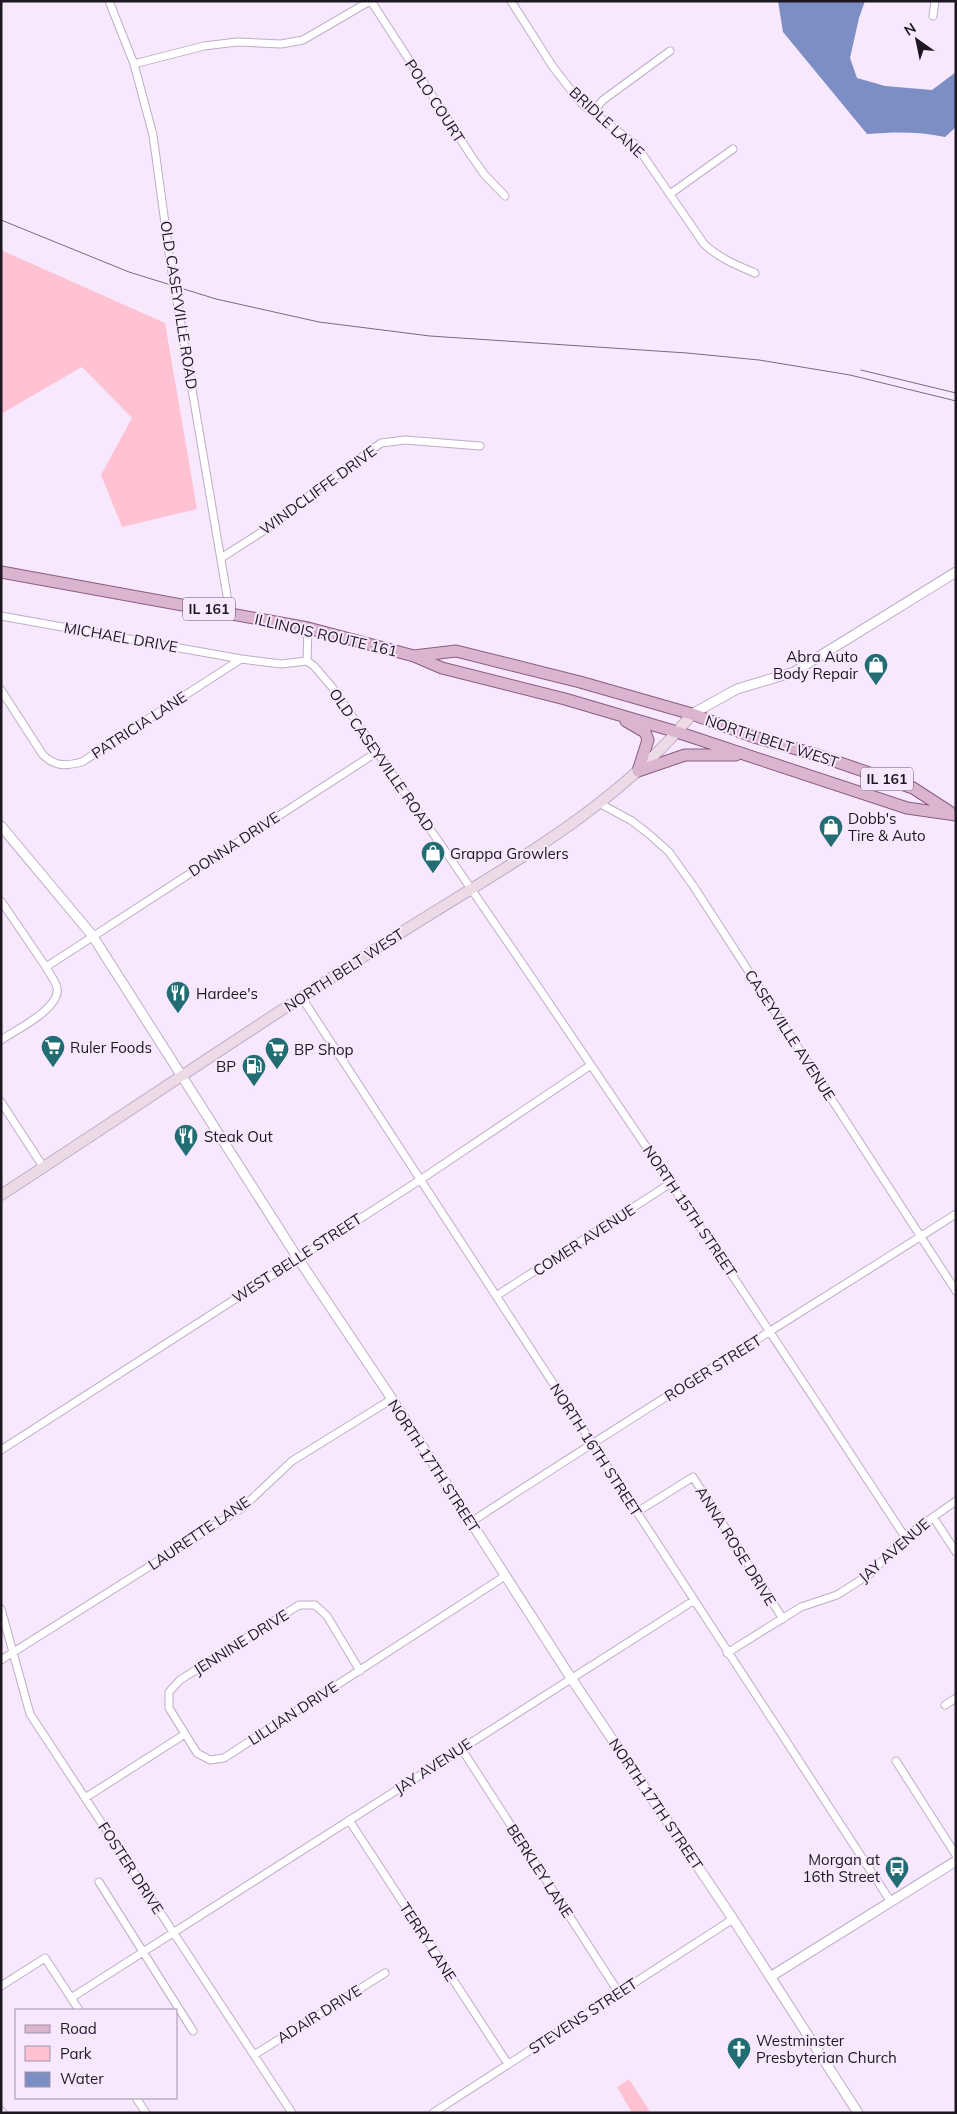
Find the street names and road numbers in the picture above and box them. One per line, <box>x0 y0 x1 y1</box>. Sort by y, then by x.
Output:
street label: POLO COURT <box>401 56 469 146</box>
street label: BRIDLE LANE <box>566 82 649 162</box>
street label: OLD CASEYVILLE ROAD <box>156 219 202 391</box>
street label: WINDCLIFFE DRIVE <box>256 441 380 539</box>
road number: IL 161 <box>183 598 235 620</box>
street label: ILLINOIS ROUTE 161 <box>253 609 399 661</box>
street label: MICHAEL DRIVE <box>63 618 180 656</box>
street label: OLD CASEYVILLE ROAD <box>325 685 439 835</box>
street label: PATRICIA LANE <box>88 687 190 763</box>
street label: NORTH BELT WEST <box>703 710 841 772</box>
road number: IL 161 <box>861 768 913 791</box>
street label: DONNA DRIVE <box>185 807 283 881</box>
street label: NORTH BELT WEST <box>280 924 408 1016</box>
street label: CASEYVILLE AVENUE <box>741 966 839 1104</box>
street label: NORTH 15TH STREET <box>639 1141 741 1281</box>
street label: COMER AVENUE <box>529 1200 639 1280</box>
street label: WEST BELLE STREET <box>229 1209 365 1307</box>
street label: ROGER STREET <box>661 1331 765 1405</box>
street label: NORTH 16TH STREET <box>546 1380 646 1520</box>
street label: NORTH 17TH STREET <box>384 1396 484 1536</box>
street label: ANNA ROSE DRIVE <box>692 1483 780 1609</box>
street label: LAURETTE LANE <box>144 1492 254 1574</box>
street label: JAY AVENUE <box>854 1514 934 1586</box>
street label: JENNINE DRIVE <box>190 1605 292 1679</box>
street label: LILLIAN DRIVE <box>245 1677 342 1749</box>
street label: JAY AVENUE <box>391 1734 475 1798</box>
street label: NORTH 17TH STREET <box>605 1734 707 1874</box>
street label: FOSTER DRIVE <box>94 1818 168 1918</box>
street label: BERKLEY LANE <box>503 1821 577 1922</box>
street label: TERRY LANE <box>395 1899 461 1985</box>
street label: STEVENS STREET <box>525 1974 641 2058</box>
street label: ADAIR DRIVE <box>273 1980 365 2047</box>

